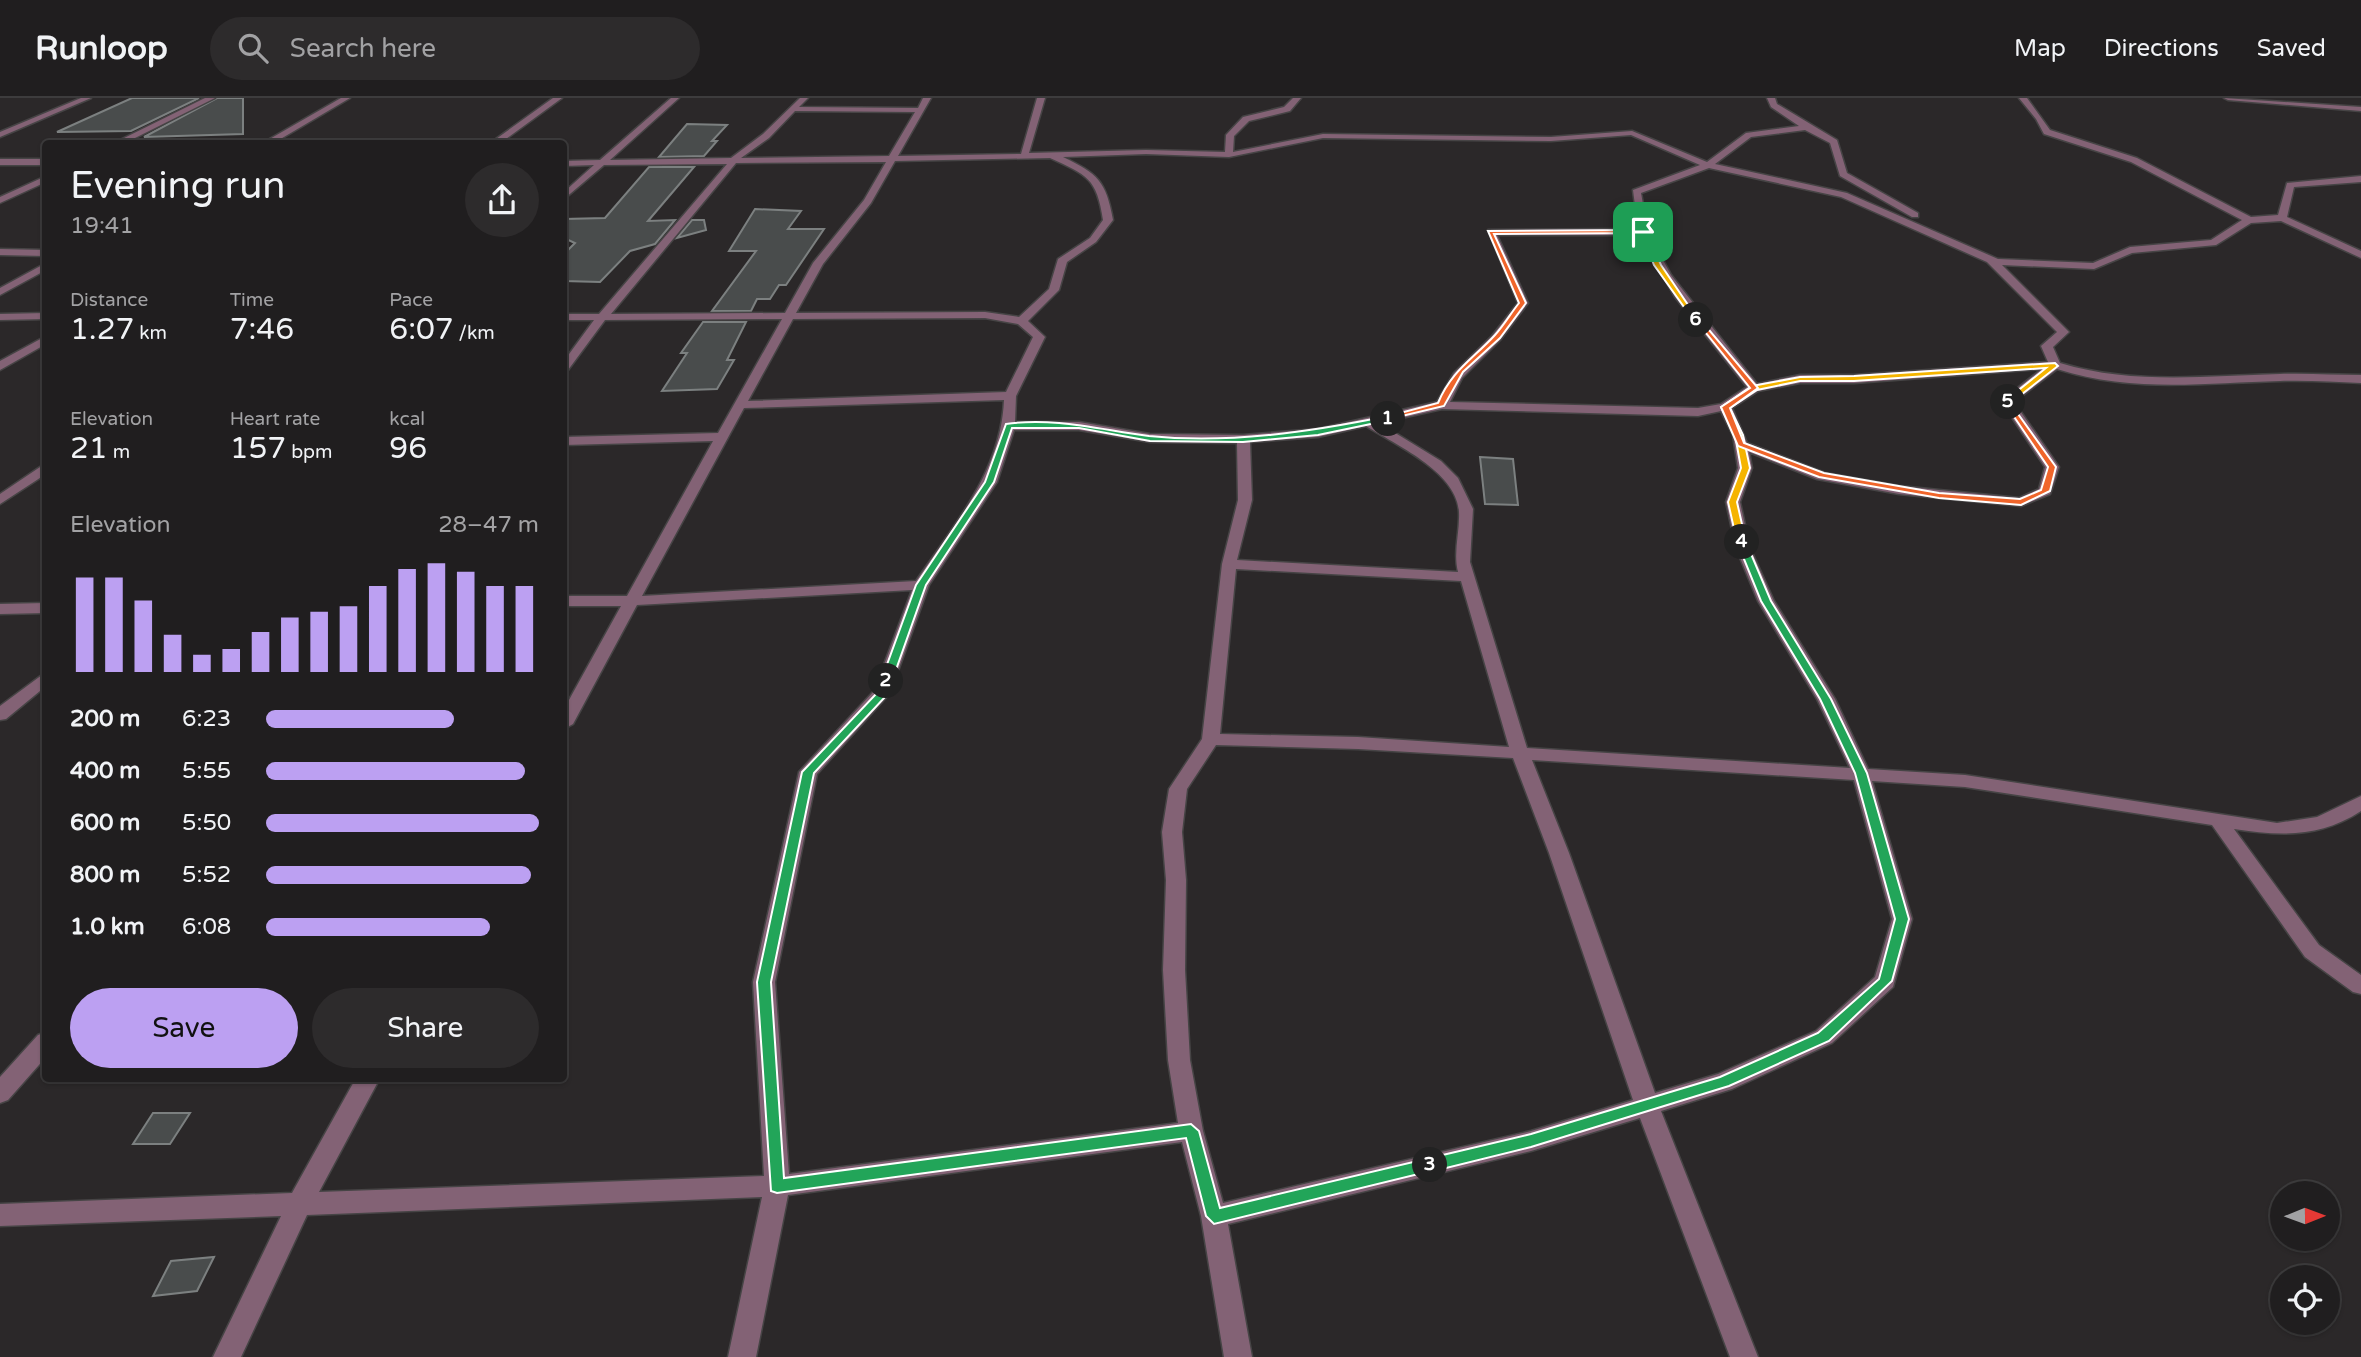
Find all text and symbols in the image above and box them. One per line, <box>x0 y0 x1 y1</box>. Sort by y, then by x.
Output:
search box <box>210 17 700 80</box>
text: Runloop <box>35 29 168 68</box>
icon: search <box>234 29 272 67</box>
text: Search here <box>290 33 436 64</box>
text: Map <box>2014 34 2066 63</box>
text: Directions <box>2104 34 2219 63</box>
text: Saved <box>2257 34 2326 63</box>
text: Evening run <box>70 163 285 209</box>
button: share <box>465 163 539 237</box>
pin <box>1613 202 1673 262</box>
text: 19:41 <box>70 212 134 240</box>
icon: arrive <box>1624 213 1662 251</box>
text: Distance <box>70 289 148 311</box>
text: Time <box>230 289 274 311</box>
text: Pace <box>389 289 433 311</box>
pin: 6 <box>1678 302 1714 338</box>
text: 6 <box>1690 308 1701 330</box>
text: 1.27 <box>70 311 134 348</box>
text: 7:46 <box>230 311 294 348</box>
text: 6:07 <box>389 311 454 348</box>
text: km <box>134 322 167 344</box>
text: /km <box>454 322 495 344</box>
pin: 5 <box>1990 384 2025 420</box>
text: 5 <box>2002 390 2013 412</box>
pin: 1 <box>1370 402 1406 436</box>
text: 1 <box>1382 407 1393 429</box>
text: Elevation <box>70 408 153 430</box>
text: Heart rate <box>230 408 320 430</box>
text: kcal <box>389 408 425 430</box>
text: 21 <box>70 430 108 467</box>
text: 157 <box>230 430 286 467</box>
text: 96 <box>389 430 427 467</box>
text: m <box>108 441 130 463</box>
text: bpm <box>286 441 333 463</box>
text: Elevation <box>70 511 171 539</box>
text: 28–47 m <box>438 511 539 539</box>
pin: 4 <box>1724 524 1760 560</box>
text: 4 <box>1736 530 1747 552</box>
pin: 2 <box>868 664 903 698</box>
text: 2 <box>880 669 891 691</box>
text: 200 m <box>70 705 140 733</box>
text: 6:23 <box>182 705 231 733</box>
text: 400 m <box>70 757 140 785</box>
text: 5:55 <box>182 757 231 785</box>
text: 600 m <box>70 809 140 837</box>
text: 5:50 <box>182 809 231 837</box>
text: 800 m <box>70 861 140 889</box>
text: 5:52 <box>182 861 231 889</box>
text: 1.0 km <box>70 913 145 941</box>
text: 6:08 <box>182 913 231 941</box>
button: Save <box>70 988 298 1068</box>
button: Share <box>312 988 539 1068</box>
pin: 3 <box>1412 1148 1448 1182</box>
text: 3 <box>1424 1153 1435 1175</box>
north arrow <box>2270 1181 2340 1251</box>
map controls <box>2270 1181 2340 1335</box>
button: locate <box>2270 1265 2340 1335</box>

